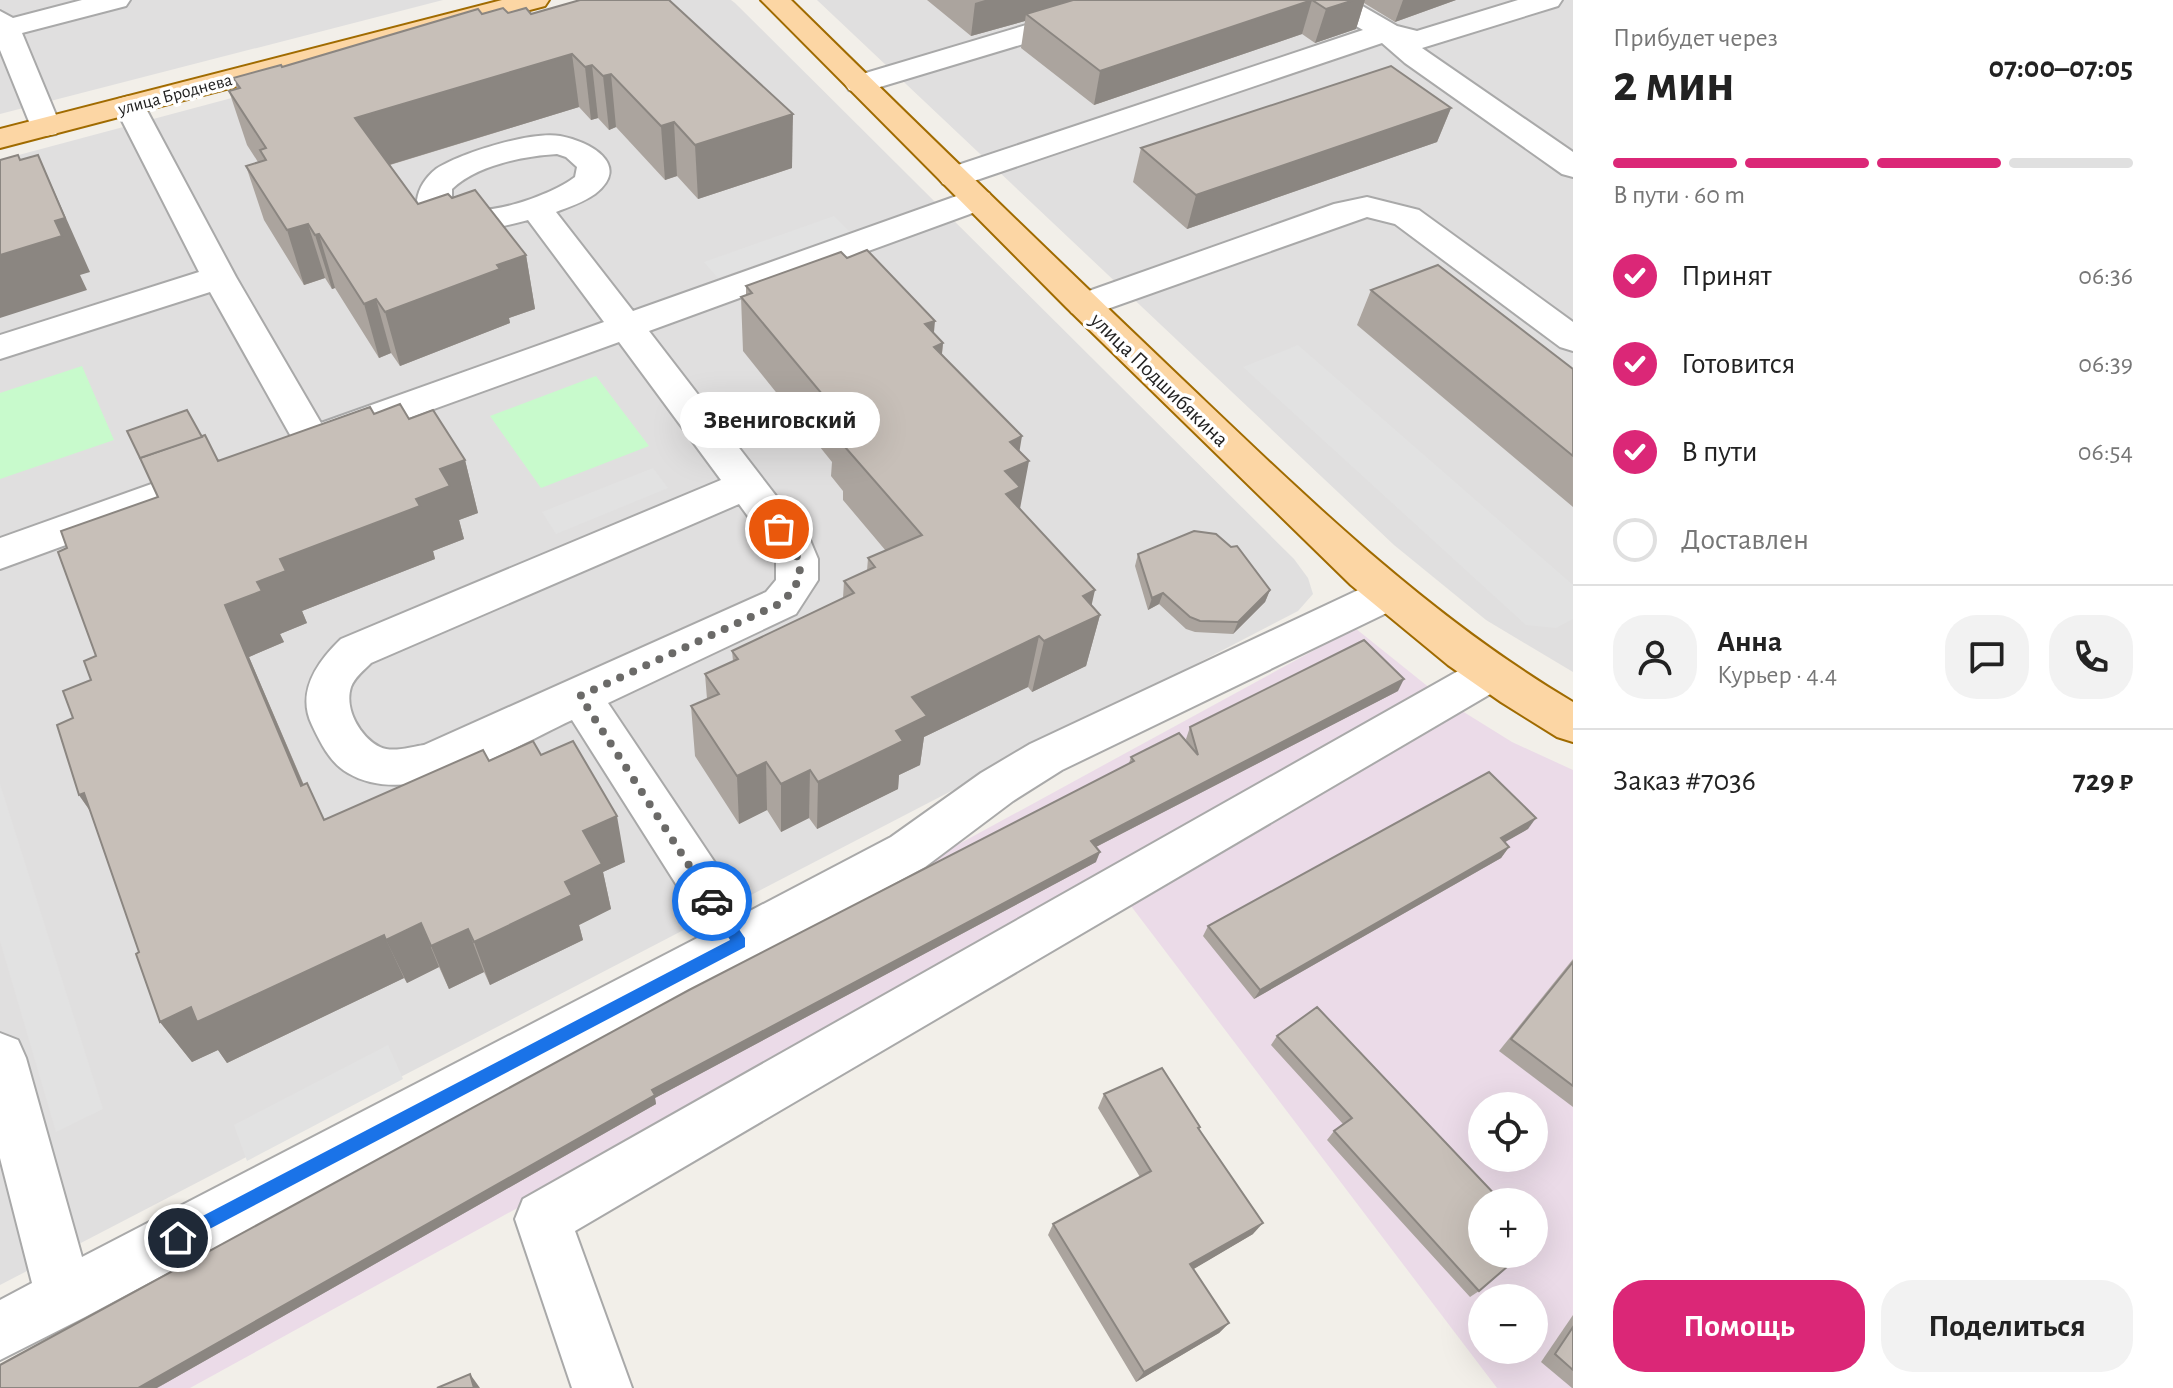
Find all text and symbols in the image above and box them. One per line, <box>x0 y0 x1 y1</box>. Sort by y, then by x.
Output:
text: Прибудет через <box>1613 25 1778 51</box>
text: 07:00–07:05 <box>1988 53 2133 83</box>
text: 2 мин <box>1613 58 1735 110</box>
street label: улица Броднева <box>115 71 234 119</box>
text: В пути · 60 m <box>1613 182 1745 208</box>
icon: check <box>1613 254 1657 298</box>
text: Принят <box>1681 261 1772 291</box>
text: 06:36 <box>2078 263 2133 289</box>
street label: улица Подшибякина <box>1085 308 1232 451</box>
icon: check <box>1613 342 1657 386</box>
text: Готовится <box>1681 349 1795 379</box>
text: 06:39 <box>2078 351 2133 377</box>
callout: Звениговский <box>679 393 879 449</box>
text: Звениговский <box>704 407 856 433</box>
icon: check <box>1613 430 1657 474</box>
text: В пути <box>1681 437 1758 467</box>
text: 06:54 <box>2078 439 2133 465</box>
pin <box>745 495 813 563</box>
icon: bag <box>757 507 801 551</box>
text: Доставлен <box>1681 525 1809 555</box>
button: person <box>1613 615 1697 699</box>
button: chat <box>1945 615 2029 699</box>
button: phone <box>2049 615 2133 699</box>
text: Анна <box>1717 627 1782 657</box>
text: Курьер · 4.4 <box>1717 662 1837 688</box>
text: Заказ #7036 <box>1613 766 1756 796</box>
text: 729 ₽ <box>2073 766 2133 796</box>
courier <box>672 861 752 941</box>
icon: car <box>690 879 734 923</box>
map controls <box>1468 1092 1548 1364</box>
button: locate <box>1468 1092 1548 1172</box>
button: + <box>1468 1188 1548 1268</box>
pin <box>144 1204 212 1272</box>
icon: home <box>156 1216 200 1260</box>
button: Помощь <box>1613 1280 1865 1372</box>
button: Поделиться <box>1881 1280 2133 1372</box>
button: − <box>1468 1284 1548 1364</box>

